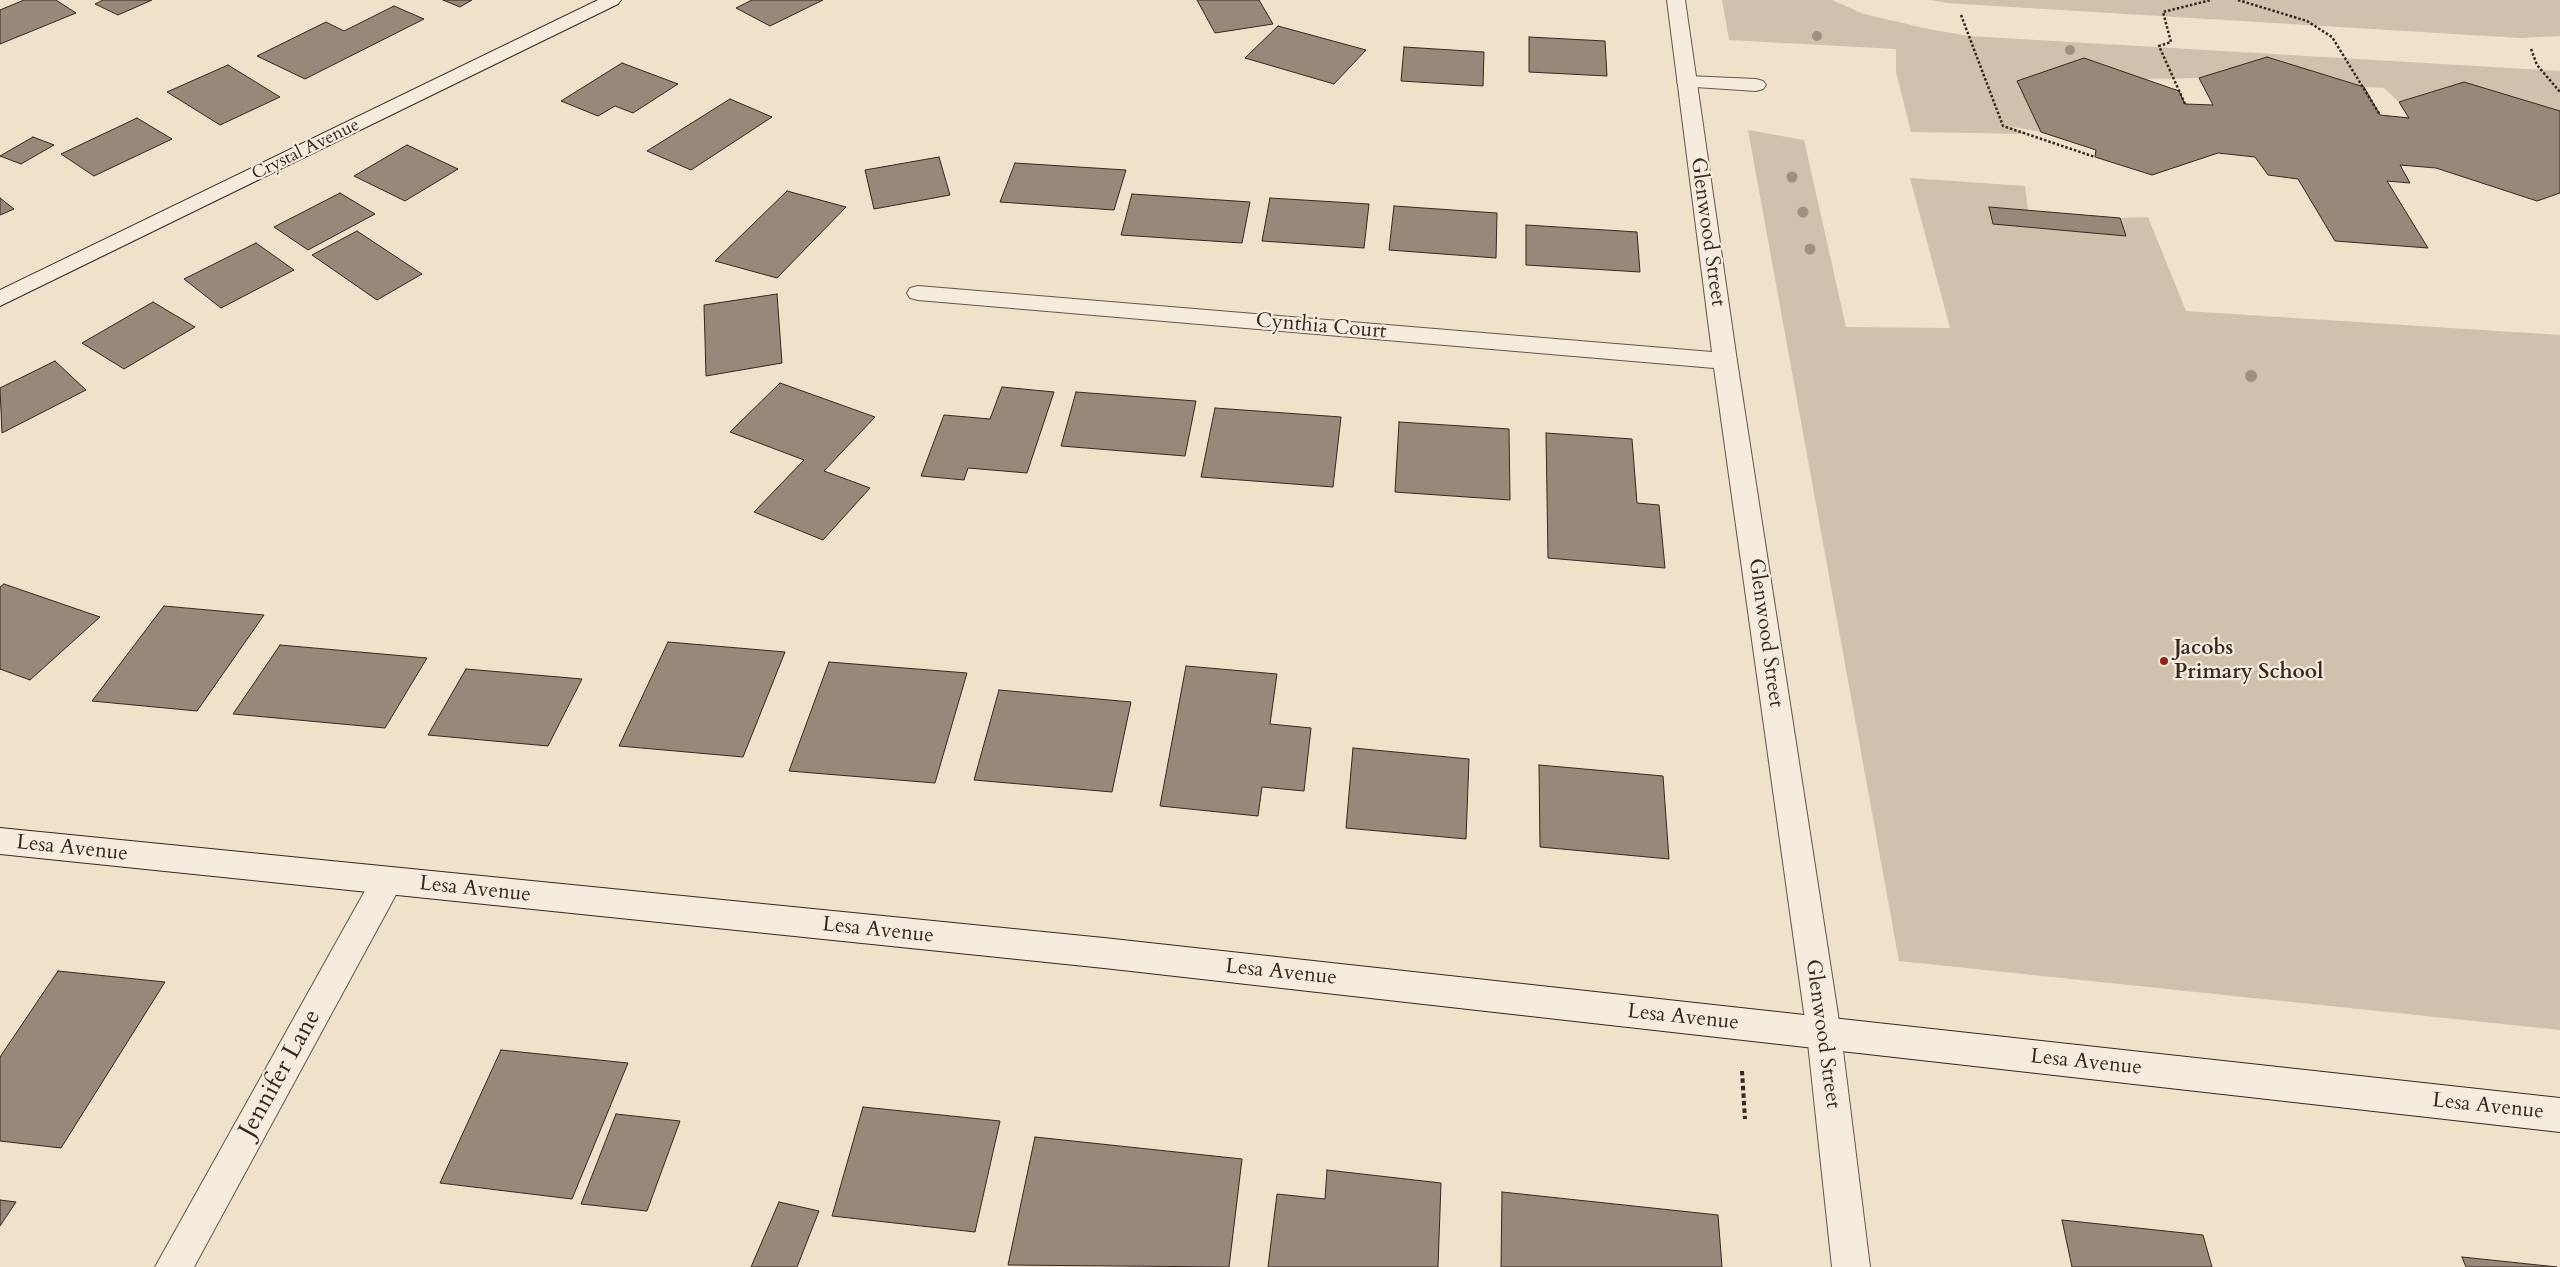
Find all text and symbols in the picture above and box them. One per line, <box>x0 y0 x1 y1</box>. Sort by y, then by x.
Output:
street label: Crystal Avenue <box>249 115 363 185</box>
street label: Glenwood Street <box>1684 156 1730 308</box>
street label: Cynthia Court <box>1255 309 1387 345</box>
street label: Glenwood Street <box>1742 557 1788 709</box>
place label: Jacobs Primary School <box>2174 636 2323 686</box>
marker: Jacobs Primary School <box>2158 655 2170 667</box>
street label: Lesa Avenue <box>15 831 129 867</box>
street label: Lesa Avenue <box>418 872 532 908</box>
street label: Lesa Avenue <box>821 913 935 949</box>
street label: Lesa Avenue <box>1224 955 1338 991</box>
street label: Glenwood Street <box>1799 958 1845 1110</box>
street label: Lesa Avenue <box>1626 1000 1740 1036</box>
street label: Jennifer Lane <box>234 1005 328 1143</box>
street label: Lesa Avenue <box>2029 1045 2143 1081</box>
street label: Lesa Avenue <box>2431 1089 2545 1125</box>

